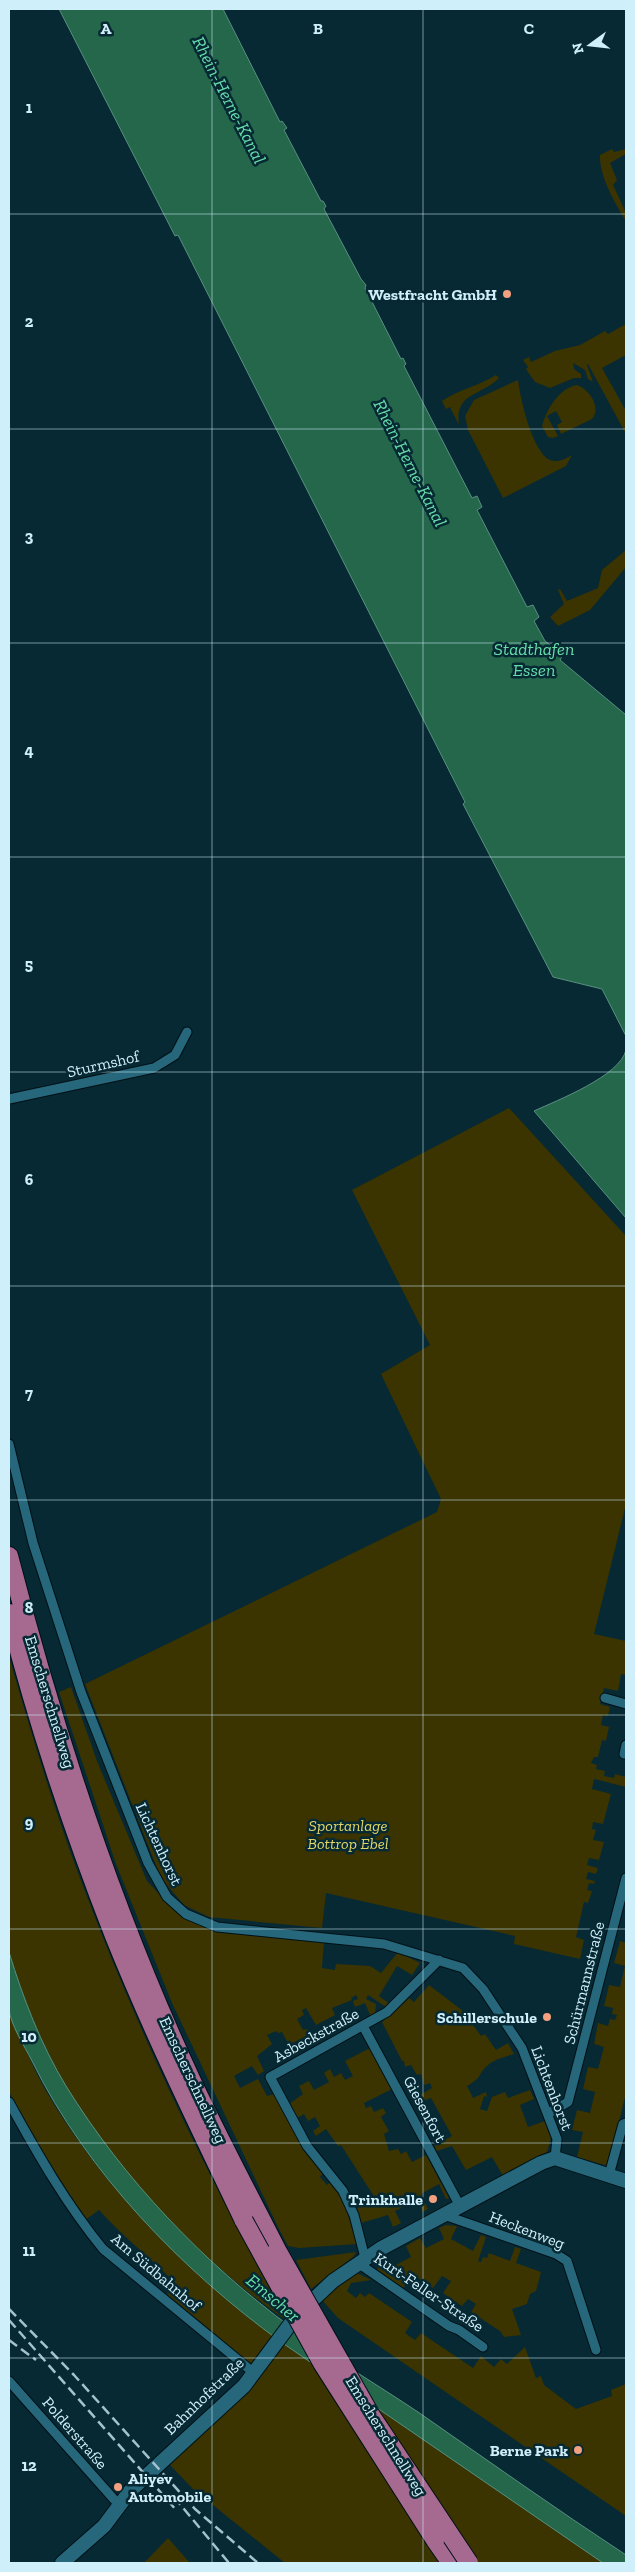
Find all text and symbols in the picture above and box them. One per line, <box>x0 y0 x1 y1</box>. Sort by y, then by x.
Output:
text: A <box>101 19 112 38</box>
text: B <box>313 19 323 38</box>
text: C <box>524 19 534 38</box>
north arrow <box>565 20 615 70</box>
water label: Rhein-Herne-Kanal <box>187 33 271 167</box>
text: N <box>568 41 588 56</box>
text: 1 <box>26 98 33 117</box>
place label: Westfracht GmbH <box>368 285 497 304</box>
marker: Westfracht GmbH <box>501 288 513 300</box>
text: 2 <box>25 312 34 331</box>
water label: Rhein-Herne-Kanal <box>368 396 452 530</box>
text: 3 <box>25 527 34 546</box>
water label: Stadthafen Essen <box>494 638 574 681</box>
text: 4 <box>24 741 34 760</box>
text: 5 <box>25 955 33 974</box>
street label: Sturmshof <box>65 1046 143 1081</box>
text: 6 <box>25 1170 34 1189</box>
text: 7 <box>25 1384 33 1403</box>
text: 8 <box>25 1598 34 1617</box>
street label: Emscherschnellweg <box>21 1633 79 1771</box>
street label: Lichtenhorst <box>132 1800 186 1888</box>
text: 9 <box>25 1813 34 1832</box>
park label: Sportanlage Bottrop Ebel <box>307 1816 389 1853</box>
street label: Schürmannstraße <box>560 1920 608 2046</box>
street label: Asbeckstraße <box>270 2004 362 2066</box>
place label: Schillerschule <box>437 2008 537 2027</box>
marker: Schillerschule <box>541 2011 553 2023</box>
street label: Emscherschnellweg <box>155 2014 231 2147</box>
text: 10 <box>21 2027 37 2046</box>
street label: Lichtenhorst <box>527 2043 577 2133</box>
street label: Giesenfort <box>400 2072 450 2146</box>
place label: Trinkhalle <box>348 2190 423 2209</box>
marker: Trinkhalle <box>427 2193 439 2205</box>
street label: Heckenweg <box>487 2207 568 2253</box>
street label: Am Südbahnhof <box>107 2229 206 2316</box>
text: 11 <box>23 2241 36 2260</box>
street label: Kurt-Feller-Straße <box>371 2248 487 2336</box>
water label: Emscher <box>242 2269 305 2327</box>
street label: Bahnhofstraße <box>160 2353 248 2439</box>
street label: Emscherschnellweg <box>341 2373 431 2500</box>
street label: Polderstraße <box>38 2393 112 2473</box>
place label: Berne Park <box>490 2441 568 2460</box>
marker: Berne Park <box>572 2444 584 2456</box>
text: 12 <box>21 2456 37 2475</box>
place label: Aliyev Automobile <box>128 2469 211 2506</box>
marker: Aliyev Automobile <box>112 2481 124 2493</box>

